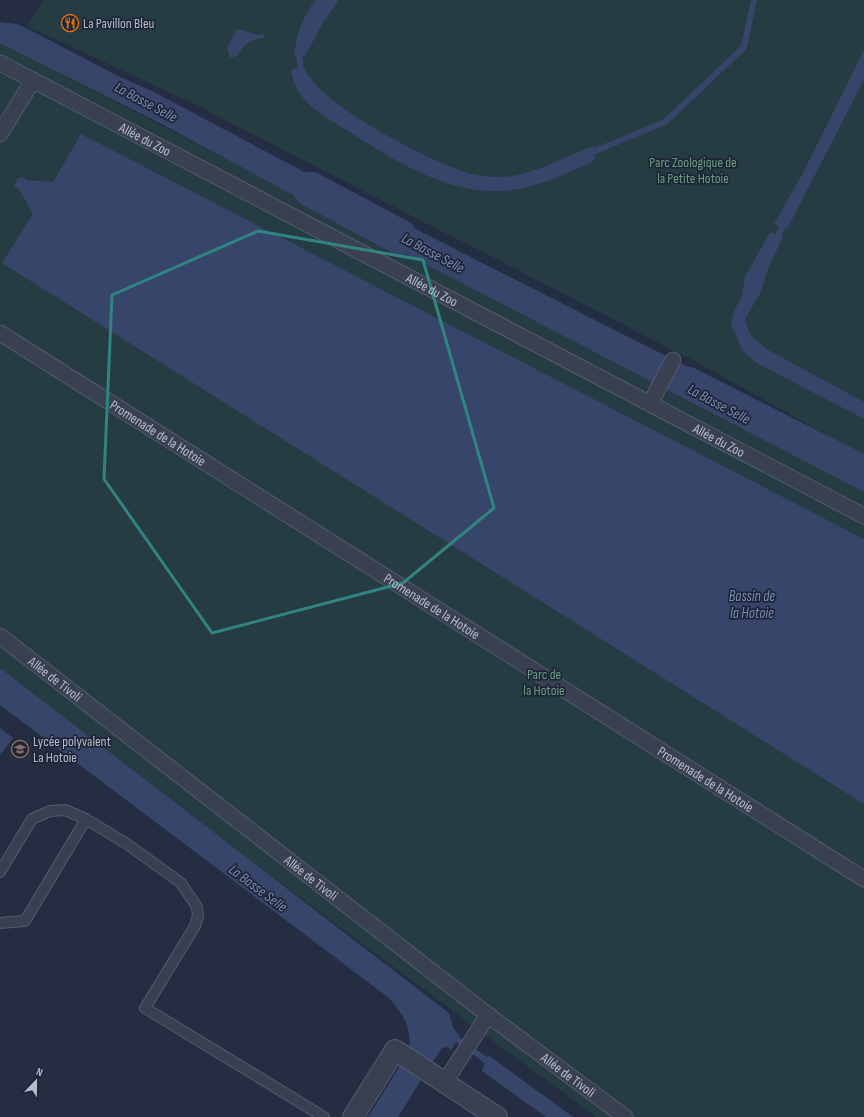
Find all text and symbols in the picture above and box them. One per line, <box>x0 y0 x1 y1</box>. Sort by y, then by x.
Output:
restaurant icon: La Pavillon Bleu <box>60 13 80 33</box>
place label: La Pavillon Bleu <box>83 15 155 32</box>
water label: La Basse Selle <box>111 78 181 127</box>
street label: Allée du Zoo <box>115 119 174 160</box>
park label: Parc Zoologique de la Petite Hotoie <box>649 154 737 187</box>
water label: La Basse Selle <box>398 229 468 278</box>
street label: Allée du Zoo <box>402 269 461 311</box>
water label: La Basse Selle <box>684 380 754 429</box>
street label: Promenade de la Hotoie <box>107 397 209 470</box>
street label: Allée du Zoo <box>689 419 748 461</box>
street label: Promenade de la Hotoie <box>380 570 483 643</box>
water label: Bassin de la Hotoie <box>729 587 775 623</box>
street label: Allée de Tivoli <box>24 653 85 706</box>
park label: Parc de la Hotoie <box>523 666 565 699</box>
place label: Lycée polyvalent La Hotoie <box>33 733 111 766</box>
school or university icon: Lycée polyvalent La Hotoie <box>10 739 30 759</box>
street label: Promenade de la Hotoie <box>654 743 757 816</box>
street label: Allée de Tivoli <box>280 851 341 904</box>
water label: La Basse Selle <box>225 860 291 917</box>
street label: Allée de Tivoli <box>537 1049 599 1101</box>
north arrow <box>16 1061 56 1101</box>
text: N <box>34 1065 45 1079</box>

